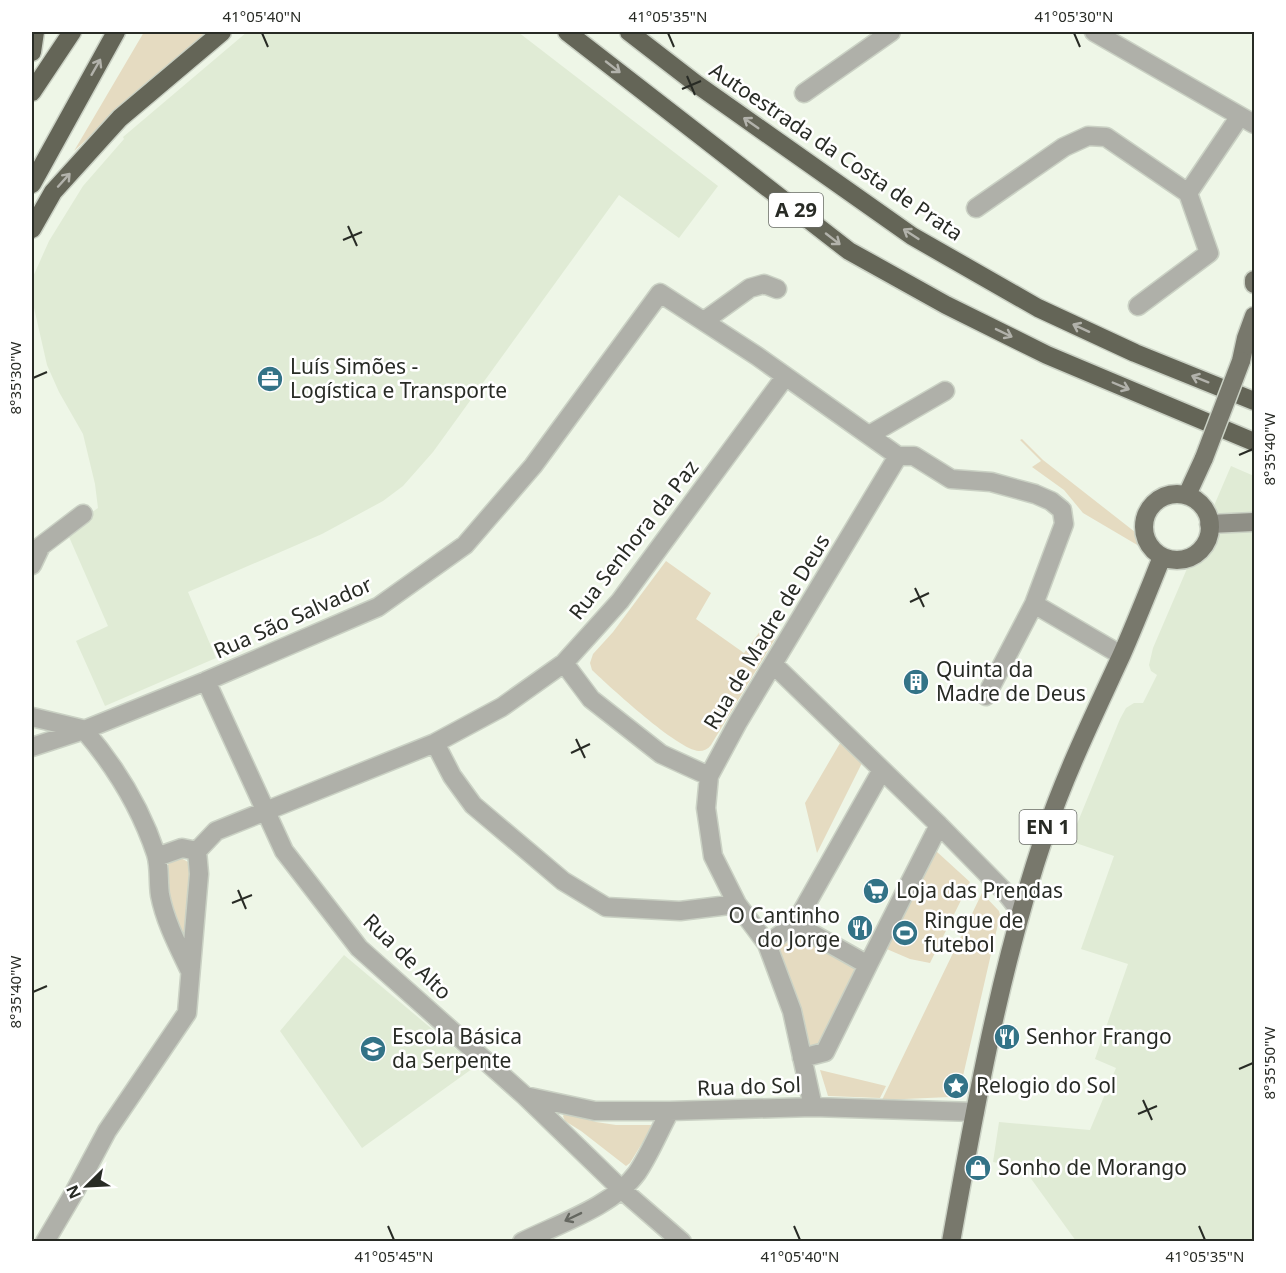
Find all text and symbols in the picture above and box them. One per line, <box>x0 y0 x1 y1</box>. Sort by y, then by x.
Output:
text: 41°05'40"N <box>223 6 301 26</box>
text: 41°05'35"N <box>629 6 707 26</box>
text: 41°05'30"N <box>1035 6 1113 26</box>
street label: Autoestrada da Costa de Prata <box>704 56 969 247</box>
one-way arrow <box>90 59 102 76</box>
one-way arrow <box>605 61 621 74</box>
one-way arrow <box>744 117 760 129</box>
one-way arrow <box>57 173 71 188</box>
road number: A 29 <box>769 193 823 227</box>
one-way arrow <box>903 228 920 240</box>
one-way arrow <box>825 232 841 245</box>
one-way arrow <box>1073 322 1091 334</box>
one-way arrow <box>994 328 1012 340</box>
text: 8°35'30"W <box>5 341 25 415</box>
place label: Luís Simões - Logística e Transporte <box>290 352 507 404</box>
office icon: Luís Simões - Logística e Transporte <box>255 364 285 394</box>
one-way arrow <box>1191 373 1210 384</box>
one-way arrow <box>1111 381 1129 392</box>
text: 8°35'40"W <box>1259 412 1279 486</box>
street label: Rua Senhora da Paz <box>562 454 704 625</box>
street label: Rua de Madre de Deus <box>697 529 836 734</box>
street label: Rua São Salvador <box>209 570 376 664</box>
place label: Quinta da Madre de Deus <box>936 655 1086 707</box>
building icon: Quinta da Madre de Deus <box>901 667 931 697</box>
road number: EN 1 <box>1020 810 1076 844</box>
supermarket icon: Loja das Prendas <box>861 876 891 906</box>
place label: Loja das Prendas <box>896 876 1063 904</box>
place label: O Cantinho do Jorge <box>728 901 840 953</box>
place label: Ringue de futebol <box>924 906 1023 958</box>
street label: Rua de Alto <box>357 907 458 1005</box>
restaurant icon: O Cantinho do Jorge <box>845 913 875 943</box>
sports icon: Ringue de futebol <box>890 918 920 948</box>
text: 8°35'40"W <box>5 955 25 1029</box>
place label: Escola Básica da Serpente <box>392 1022 522 1074</box>
restaurant icon: Senhor Frango <box>992 1022 1022 1052</box>
place label: Senhor Frango <box>1026 1022 1172 1050</box>
text: 8°35'50"W <box>1259 1026 1279 1100</box>
school or university icon: Escola Básica da Serpente <box>358 1034 388 1064</box>
street label: Rua do Sol <box>697 1070 801 1102</box>
place icon: Relogio do Sol <box>941 1071 971 1101</box>
place label: Relogio do Sol <box>976 1071 1116 1099</box>
shop icon: Sonho de Morango <box>963 1153 993 1183</box>
place label: Sonho de Morango <box>998 1153 1187 1181</box>
north arrow <box>57 1156 117 1216</box>
text: N <box>61 1182 86 1203</box>
one-way arrow <box>564 1212 582 1223</box>
text: 41°05'45"N <box>355 1246 433 1266</box>
text: 41°05'40"N <box>761 1246 839 1266</box>
text: 41°05'35"N <box>1166 1246 1244 1266</box>

